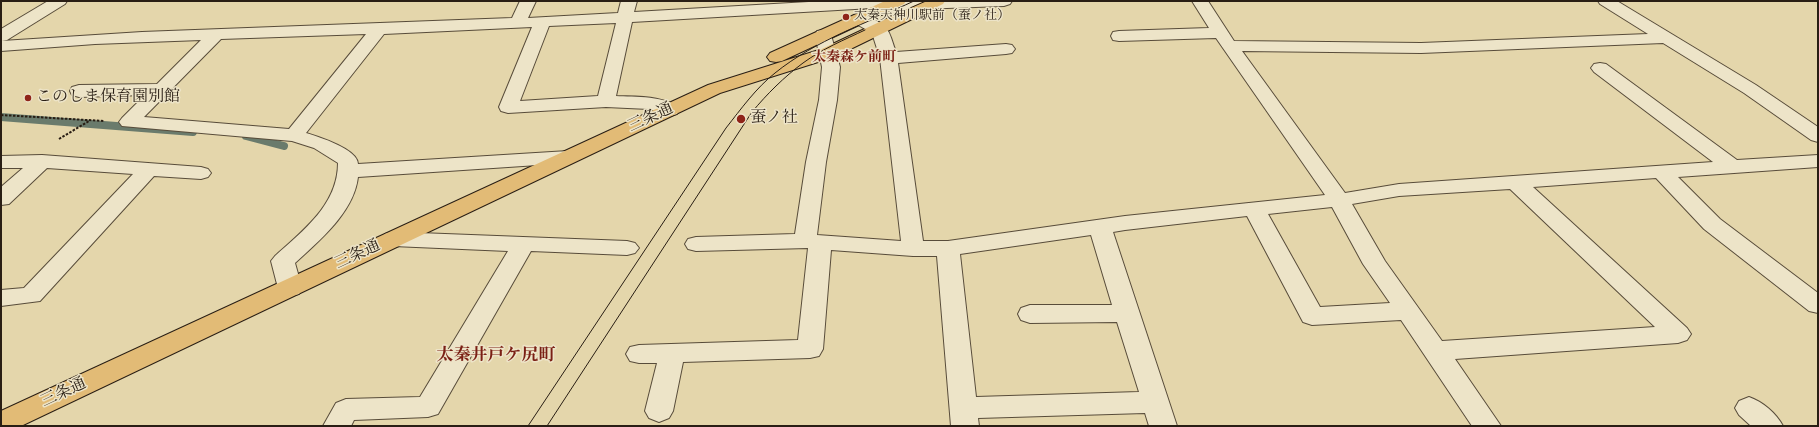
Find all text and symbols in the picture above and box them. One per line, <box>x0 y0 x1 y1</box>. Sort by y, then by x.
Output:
place label: 太秦天神川駅前（蚕ノ社） <box>854 9 1010 25</box>
marker: 太秦天神川駅前（蚕ノ社） <box>841 12 851 22</box>
district label: 太秦森ケ前町 <box>812 51 896 67</box>
place label: このしま保育園別館 <box>36 88 180 108</box>
marker: このしま保育園別館 <box>23 93 33 103</box>
street label: 三条通 <box>625 100 677 138</box>
place label: 蚕ノ社 <box>750 109 798 129</box>
marker: 蚕ノ社 <box>735 113 747 125</box>
street label: 三条通 <box>332 237 384 275</box>
district label: 太秦井戸ケ尻町 <box>437 347 555 367</box>
street label: 三条通 <box>38 375 90 413</box>

